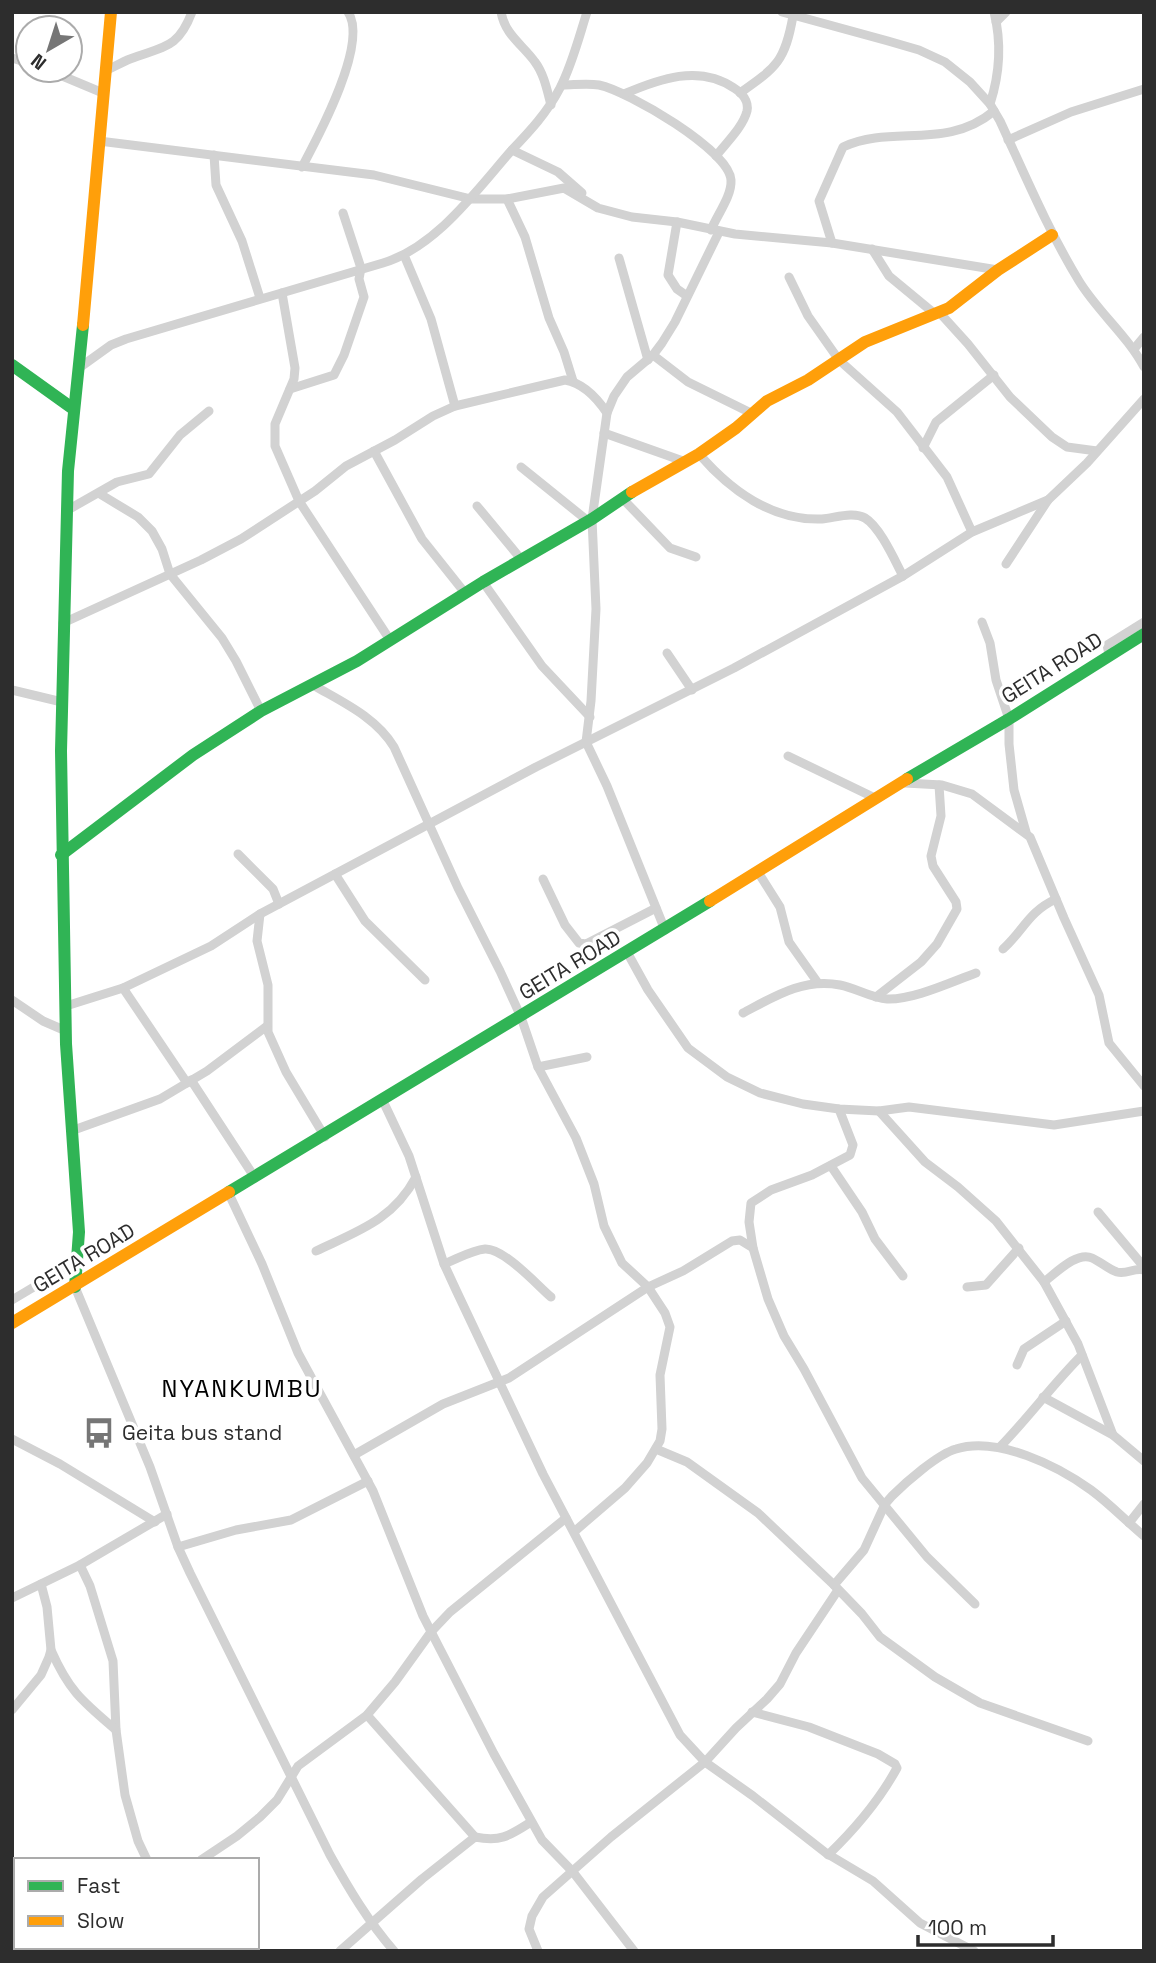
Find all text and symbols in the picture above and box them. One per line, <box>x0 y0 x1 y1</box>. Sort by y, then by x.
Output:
north arrow <box>14 14 84 84</box>
text: N <box>26 48 51 76</box>
street label: GEITA ROAD <box>996 626 1107 709</box>
street label: GEITA ROAD <box>514 924 626 1006</box>
street label: GEITA ROAD <box>28 1217 140 1299</box>
district label: NYANKUMBU <box>161 1373 323 1404</box>
bus stop icon: Geita bus stand <box>82 1416 116 1450</box>
place label: Geita bus stand <box>122 1419 282 1446</box>
legend <box>14 1858 259 1949</box>
text: Fast <box>77 1872 121 1899</box>
scale bar <box>918 1904 1053 1948</box>
text: Slow <box>77 1907 125 1934</box>
text: 100 m <box>928 1914 987 1941</box>

